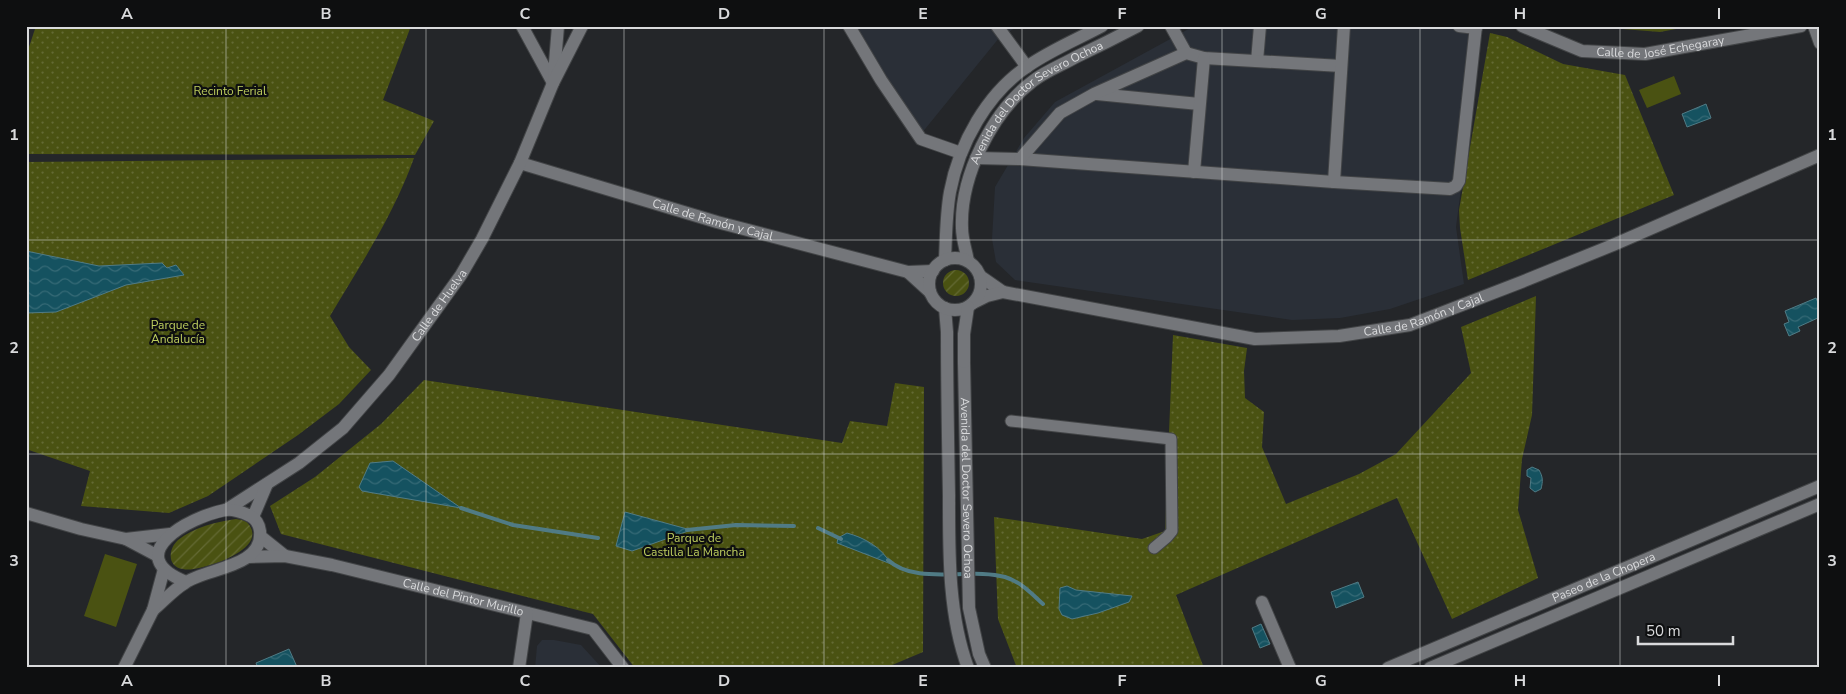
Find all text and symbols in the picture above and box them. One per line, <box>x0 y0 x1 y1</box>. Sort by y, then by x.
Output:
text: A <box>121 3 133 25</box>
text: B <box>320 3 332 25</box>
text: C <box>520 3 531 25</box>
text: D <box>718 3 730 25</box>
text: E <box>918 3 928 25</box>
text: F <box>1118 3 1127 25</box>
text: G <box>1315 3 1327 25</box>
text: H <box>1514 3 1526 25</box>
text: I <box>1717 3 1721 25</box>
street label: Calle de José Echegaray <box>1596 32 1726 62</box>
street label: Avenida del Doctor Severo Ochoa <box>966 37 1106 167</box>
park label: Recinto Ferial <box>193 83 267 99</box>
text: 1 <box>9 124 19 146</box>
text: 1 <box>1827 124 1837 146</box>
street label: Calle de Ramón y Cajal <box>650 195 775 244</box>
street label: Calle de Huelva <box>408 266 471 345</box>
street label: Calle de Ramón y Cajal <box>1362 289 1486 340</box>
park label: Parque de Andalucía <box>151 317 205 347</box>
text: 2 <box>9 337 19 359</box>
text: 2 <box>1827 337 1837 359</box>
street label: Avenida del Doctor Severo Ochoa <box>957 397 976 579</box>
park label: Parque de Castilla La Mancha <box>643 530 745 560</box>
street label: Paseo de la Chopera <box>1549 548 1658 606</box>
text: 3 <box>9 550 19 572</box>
text: 3 <box>1827 550 1837 572</box>
street label: Calle del Pintor Murillo <box>401 575 526 620</box>
scale bar <box>1638 614 1734 646</box>
text: 50 m <box>1646 621 1681 641</box>
text: A <box>121 670 133 692</box>
text: B <box>320 670 332 692</box>
text: C <box>520 670 531 692</box>
text: D <box>718 670 730 692</box>
text: E <box>918 670 928 692</box>
text: F <box>1118 670 1127 692</box>
text: G <box>1315 670 1327 692</box>
text: H <box>1514 670 1526 692</box>
text: I <box>1717 670 1721 692</box>

